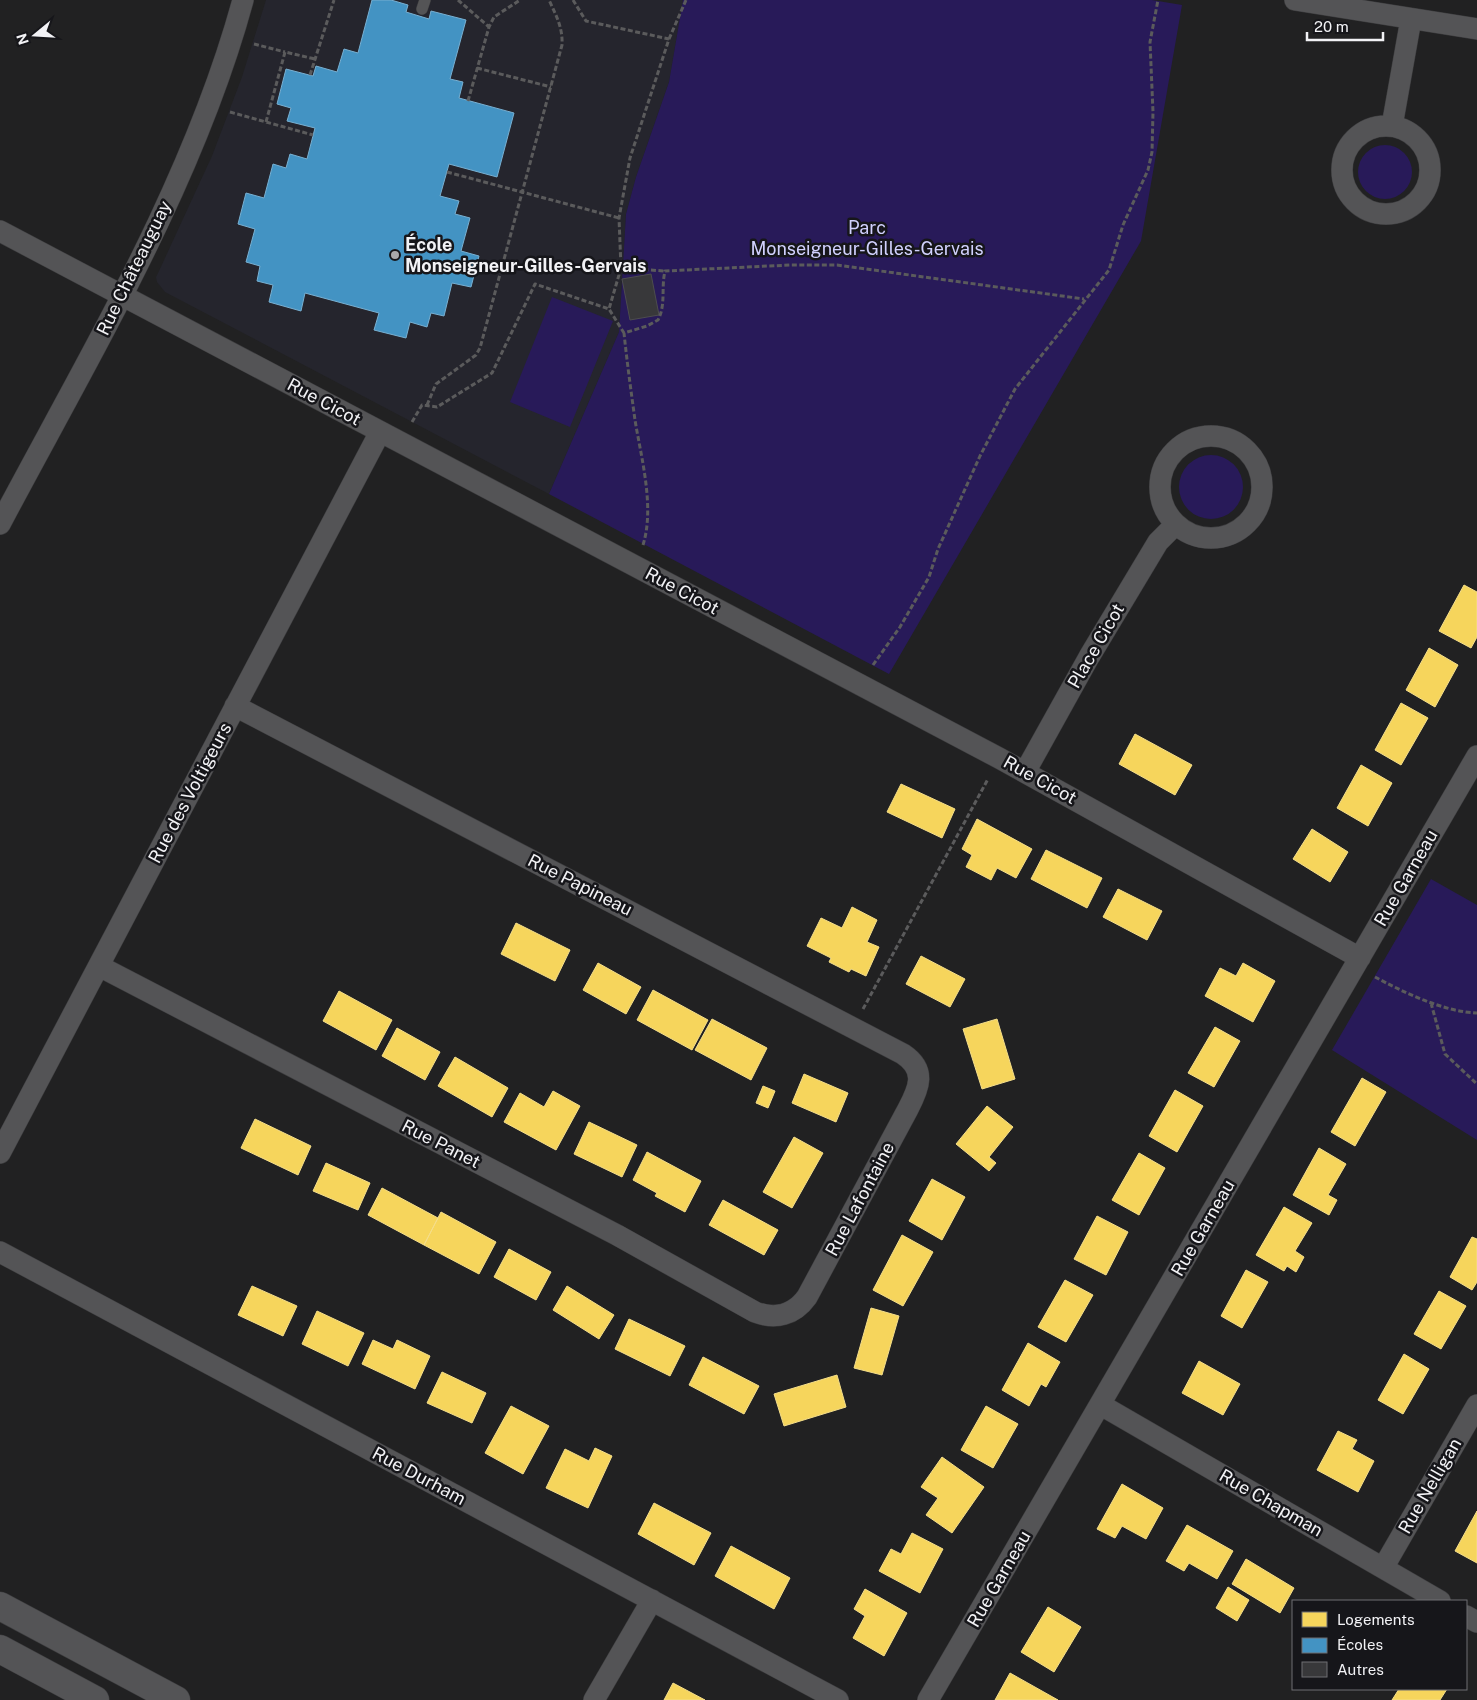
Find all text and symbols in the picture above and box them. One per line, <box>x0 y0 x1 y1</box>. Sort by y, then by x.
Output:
north arrow <box>10 10 60 60</box>
scale bar <box>1307 10 1383 42</box>
text: 20 m <box>1314 18 1349 35</box>
text: N <box>13 31 32 47</box>
street label: Rue Châteauguay <box>92 197 175 339</box>
park label: Parc Monseigneur-Gilles-Gervais <box>750 217 984 259</box>
place label: École Monseigneur-Gilles-Gervais <box>405 233 646 276</box>
marker: École Monseigneur-Gilles-Gervais <box>389 249 401 261</box>
street label: Rue Cicot <box>284 373 365 430</box>
street label: Rue Cicot <box>642 562 723 619</box>
street label: Place Cicot <box>1063 600 1128 692</box>
street label: Rue des Voltigeurs <box>144 719 235 867</box>
street label: Rue Cicot <box>1000 751 1080 808</box>
street label: Rue Garneau <box>1369 826 1442 930</box>
street label: Rue Papineau <box>525 849 636 920</box>
street label: Rue Panet <box>398 1115 484 1172</box>
street label: Rue Lafontaine <box>821 1138 898 1259</box>
street label: Rue Garneau <box>1166 1176 1239 1280</box>
street label: Rue Nelligan <box>1394 1434 1465 1537</box>
street label: Rue Durham <box>369 1442 470 1509</box>
street label: Rue Chapman <box>1216 1464 1327 1541</box>
street label: Rue Garneau <box>962 1527 1035 1631</box>
legend <box>1292 1600 1467 1690</box>
text: Logements <box>1337 1611 1415 1628</box>
text: Écoles <box>1337 1636 1383 1653</box>
text: Autres <box>1337 1661 1384 1678</box>

